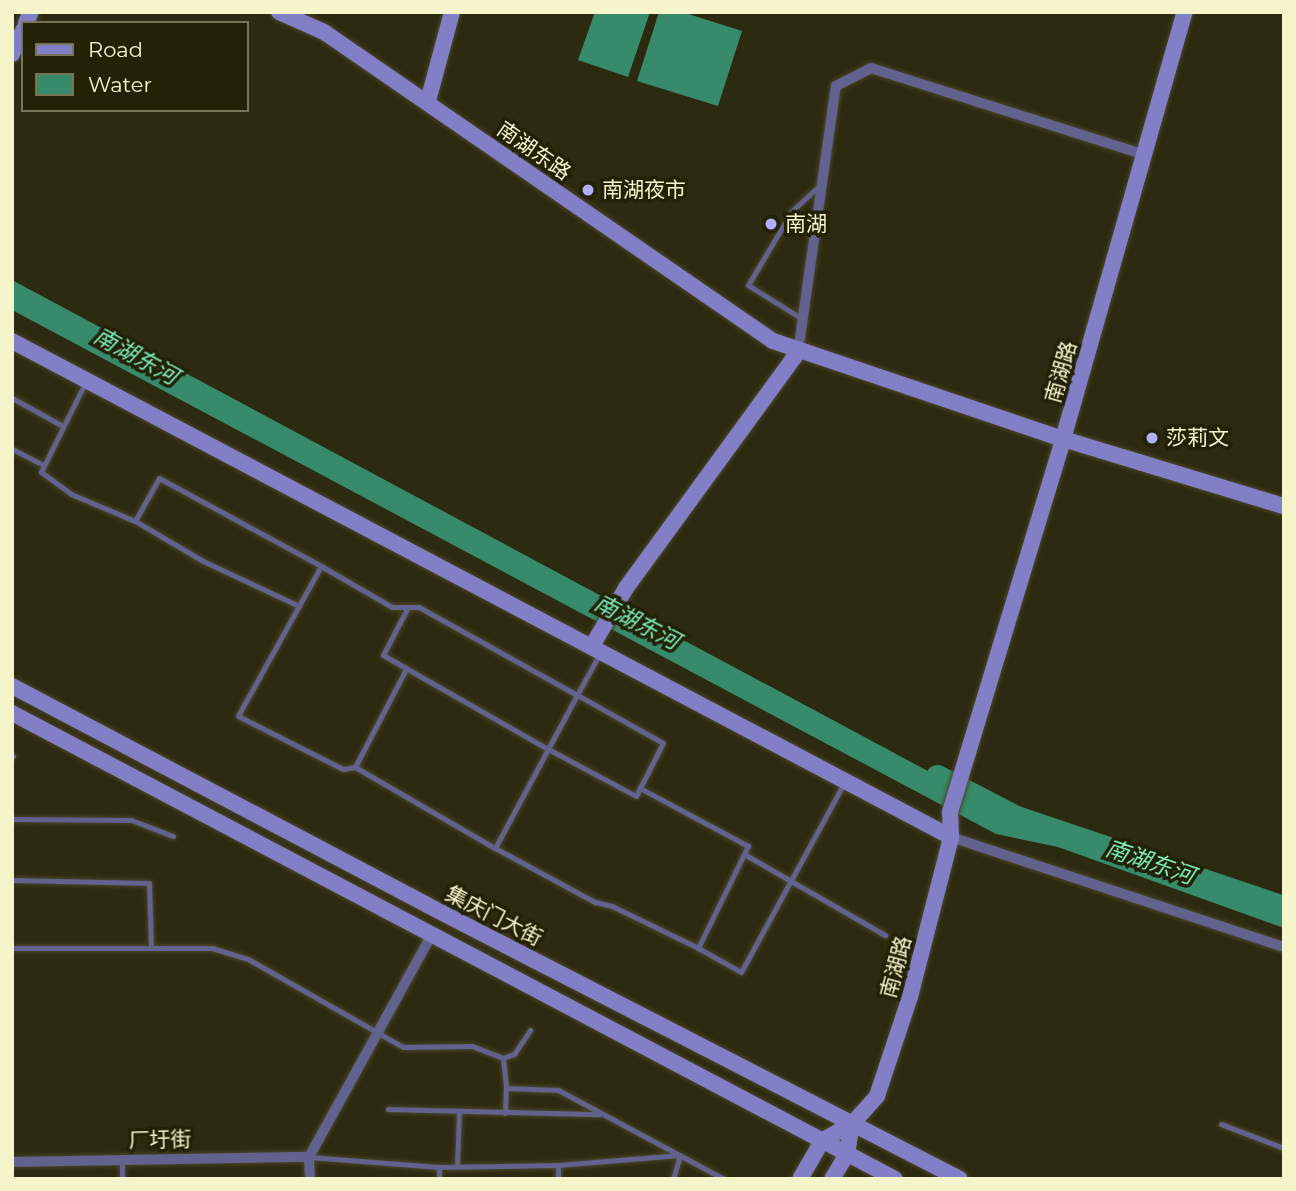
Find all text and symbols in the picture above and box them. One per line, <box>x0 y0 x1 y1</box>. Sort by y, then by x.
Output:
legend <box>21 21 248 112</box>
text: Road <box>88 37 143 62</box>
text: Water <box>88 72 152 97</box>
street label: 南湖东路 <box>492 117 576 185</box>
place label: 南湖夜市 <box>602 177 686 203</box>
marker: 南湖夜市 <box>580 182 596 198</box>
place label: 南湖 <box>785 211 827 237</box>
marker: 南湖 <box>763 216 779 232</box>
water label: 南湖东河 <box>89 322 183 390</box>
street label: 南湖路 <box>1040 338 1082 406</box>
place label: 莎莉文 <box>1166 425 1229 451</box>
marker: 莎莉文 <box>1144 430 1160 446</box>
water label: 南湖东河 <box>590 589 684 655</box>
water label: 南湖东河 <box>1102 834 1198 890</box>
street label: 集庆门大街 <box>442 881 546 951</box>
street label: 南湖路 <box>876 933 916 1001</box>
street label: 厂圩街 <box>128 1127 192 1153</box>

